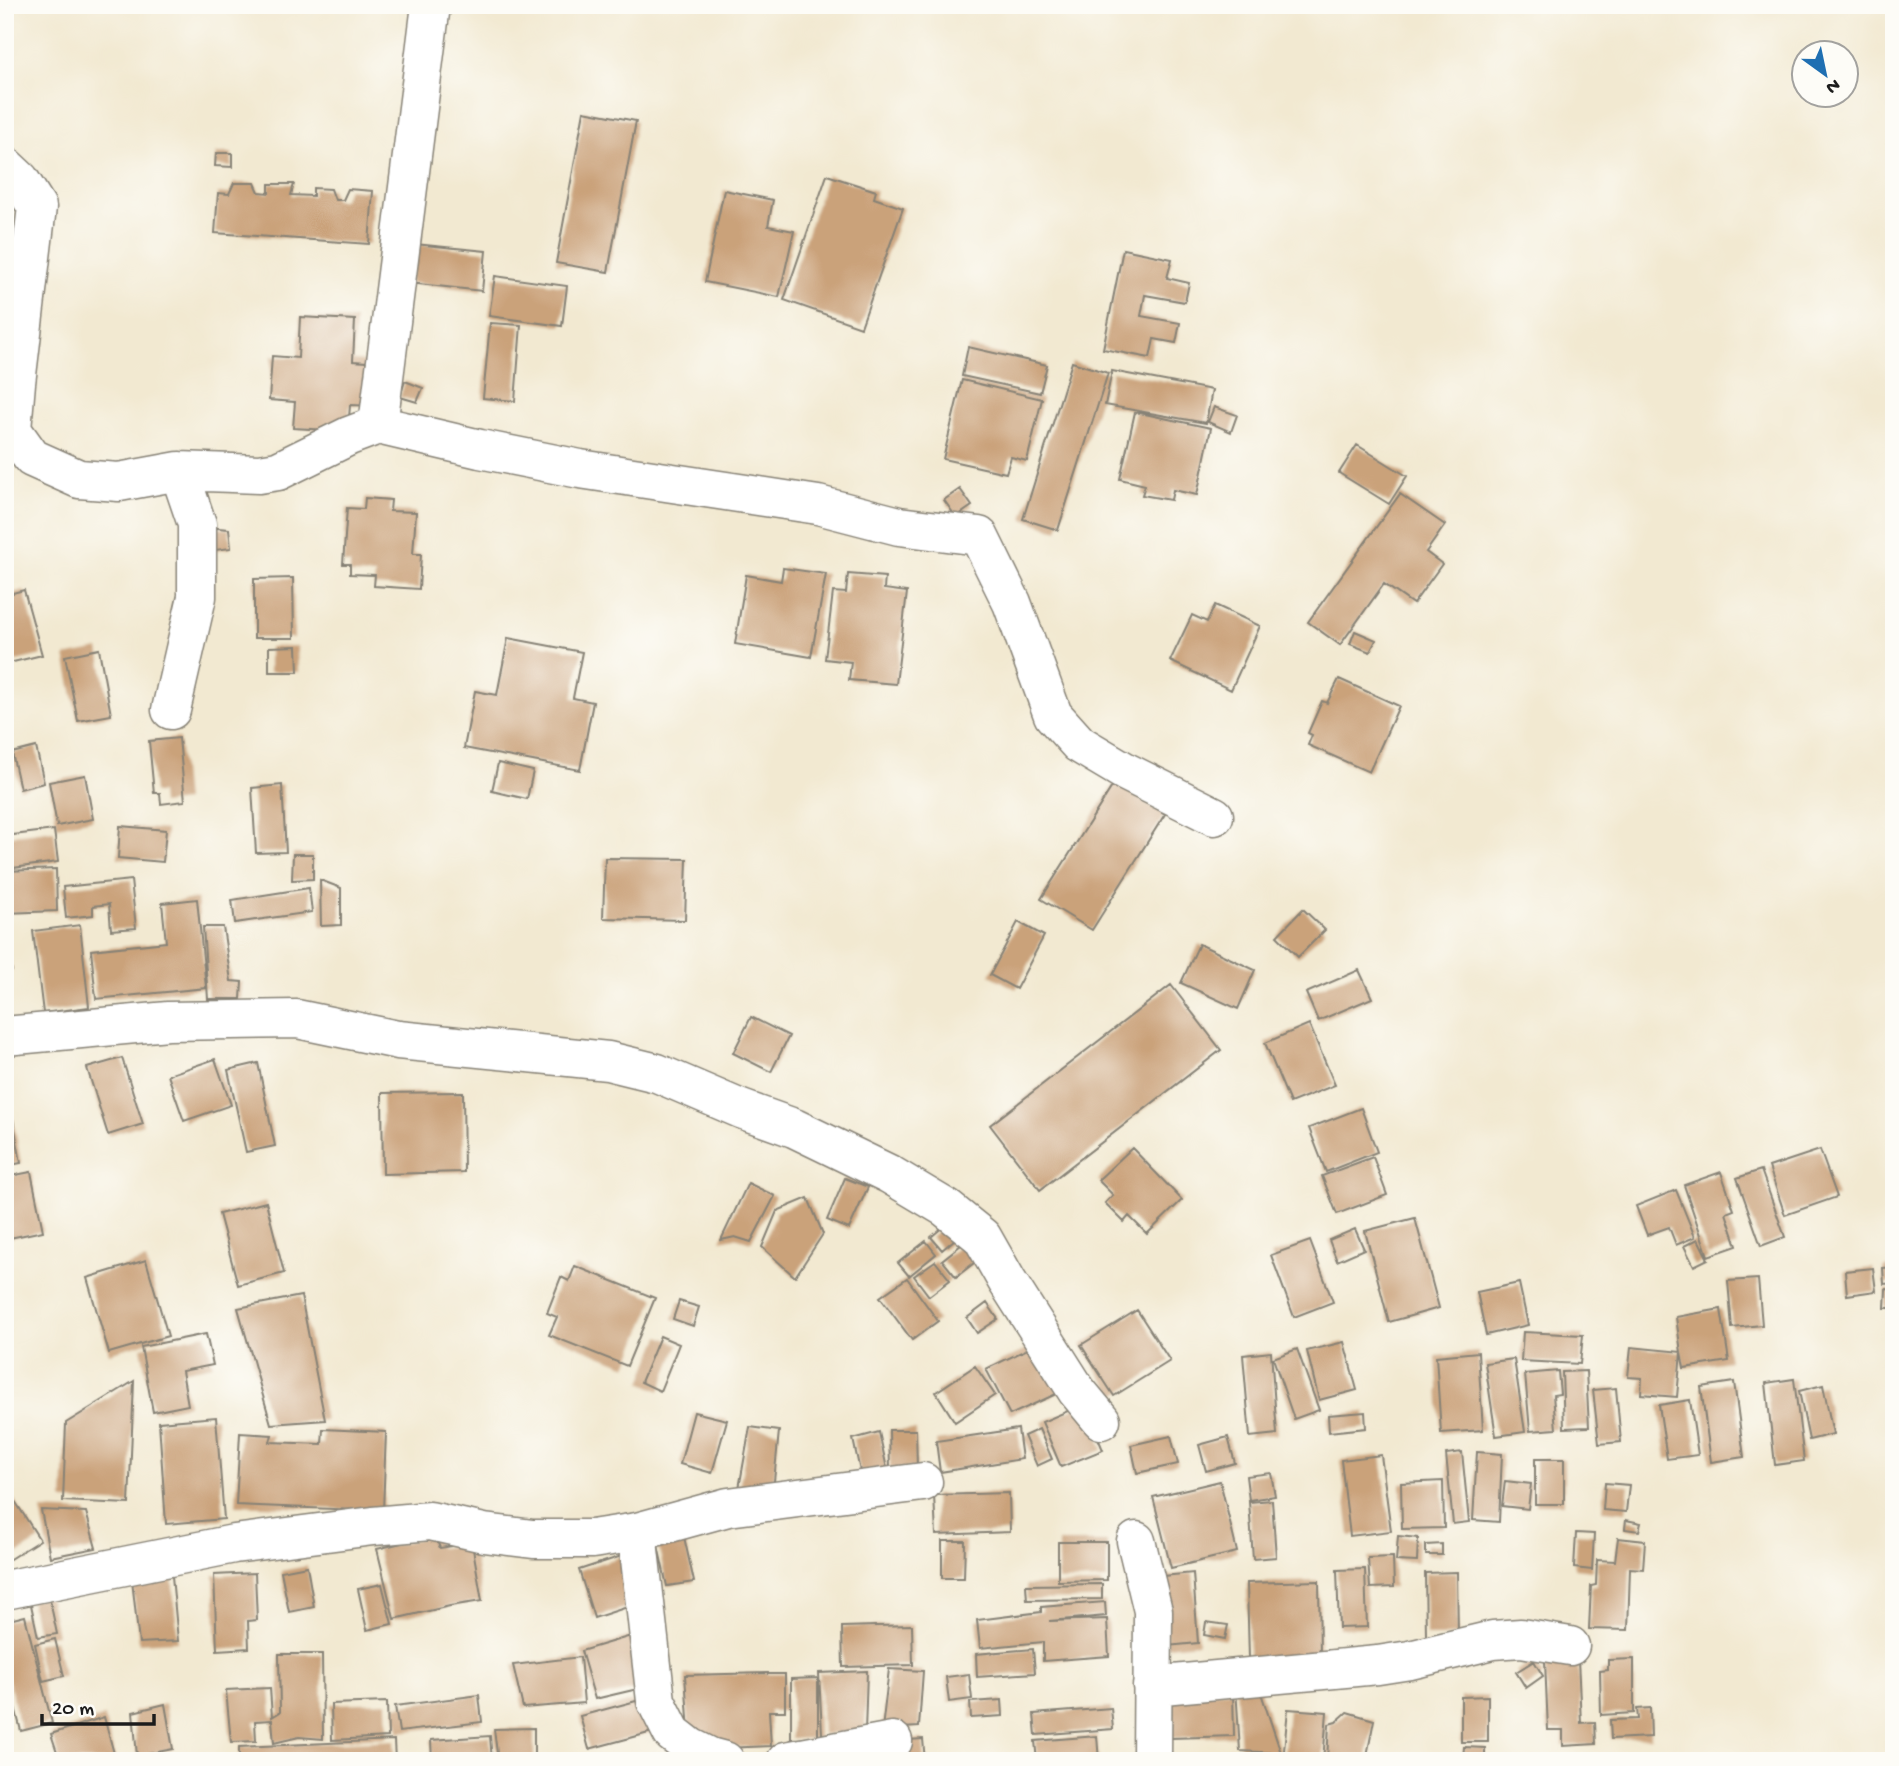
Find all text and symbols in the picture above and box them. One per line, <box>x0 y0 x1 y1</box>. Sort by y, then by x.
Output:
north arrow <box>1790 38 1860 108</box>
text: N <box>1821 72 1844 98</box>
scale bar <box>42 1682 154 1726</box>
text: 20 m <box>52 1698 94 1723</box>

